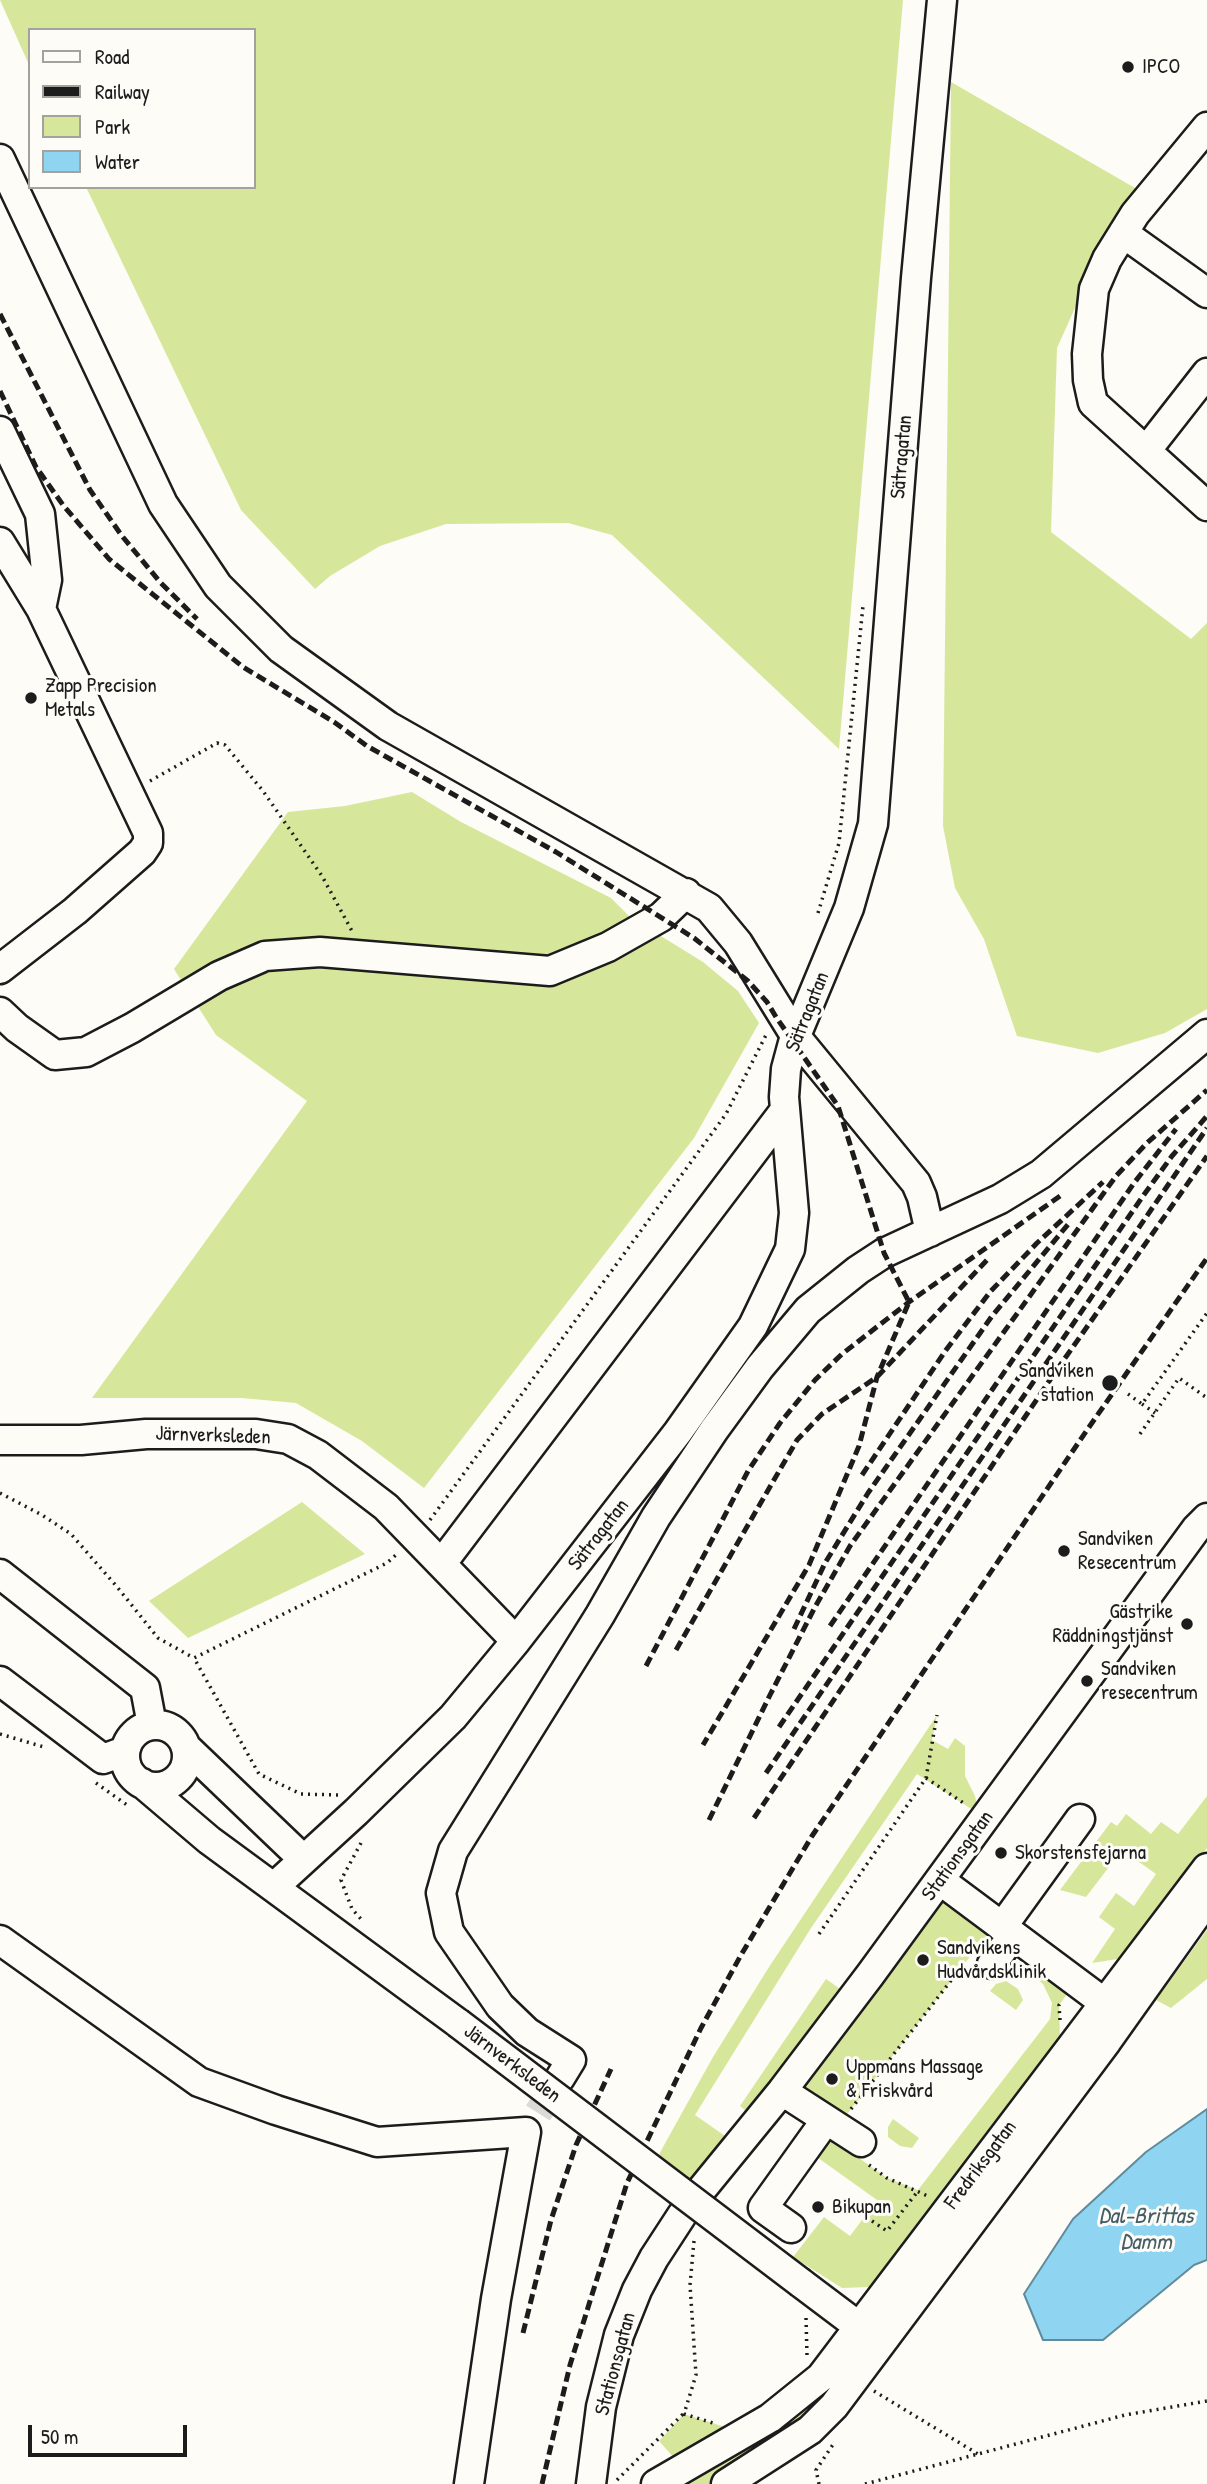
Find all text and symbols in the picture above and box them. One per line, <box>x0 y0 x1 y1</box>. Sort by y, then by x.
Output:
legend <box>28 28 256 189</box>
text: Road <box>95 42 129 71</box>
place label: IPCO <box>1142 54 1180 80</box>
marker: IPCO <box>1120 59 1136 75</box>
text: Railway <box>95 77 150 106</box>
text: Park <box>95 112 130 141</box>
text: Water <box>95 147 140 176</box>
street label: Sätragatan <box>886 414 918 500</box>
place label: Zapp Precision Metals <box>45 673 157 723</box>
marker: Zapp Precision Metals <box>23 690 39 706</box>
street label: Sätragatan <box>781 968 835 1056</box>
place label: Sandviken station <box>1019 1358 1094 1408</box>
marker: Sandviken station <box>1100 1373 1120 1393</box>
street label: Järnverksleden <box>155 1421 271 1451</box>
street label: Sätragatan <box>563 1494 635 1576</box>
place label: Sandviken Resecentrum <box>1078 1526 1176 1576</box>
marker: Sandviken Resecentrum <box>1056 1543 1072 1559</box>
place label: Gästrike Räddningstjänst <box>1053 1599 1173 1649</box>
marker: Gästrike Räddningstjänst <box>1179 1616 1195 1632</box>
place label: Sandviken resecentrum <box>1101 1656 1198 1706</box>
marker: Sandviken resecentrum <box>1079 1673 1095 1689</box>
street label: Stationsgatan <box>917 1806 999 1906</box>
place label: Skorstensfejarna <box>1015 1840 1146 1866</box>
marker: Skorstensfejarna <box>993 1845 1009 1861</box>
place label: Sandvikens Hudvårdsklinik <box>937 1935 1046 1985</box>
marker: Sandvikens Hudvårdsklinik <box>915 1952 931 1968</box>
street label: Järnverksleden <box>458 2019 566 2109</box>
place label: Uppmans Massage & Friskvård <box>846 2054 983 2104</box>
marker: Uppmans Massage & Friskvård <box>824 2071 840 2087</box>
street label: Fredriksgatan <box>939 2116 1023 2214</box>
place label: Bikupan <box>832 2194 891 2220</box>
marker: Bikupan <box>810 2199 826 2215</box>
water label: Dal-Brittas Damm <box>1099 2203 1193 2257</box>
street label: Stationsgatan <box>590 2310 642 2418</box>
scale bar <box>32 2410 191 2454</box>
text: 50 m <box>41 2422 78 2451</box>

